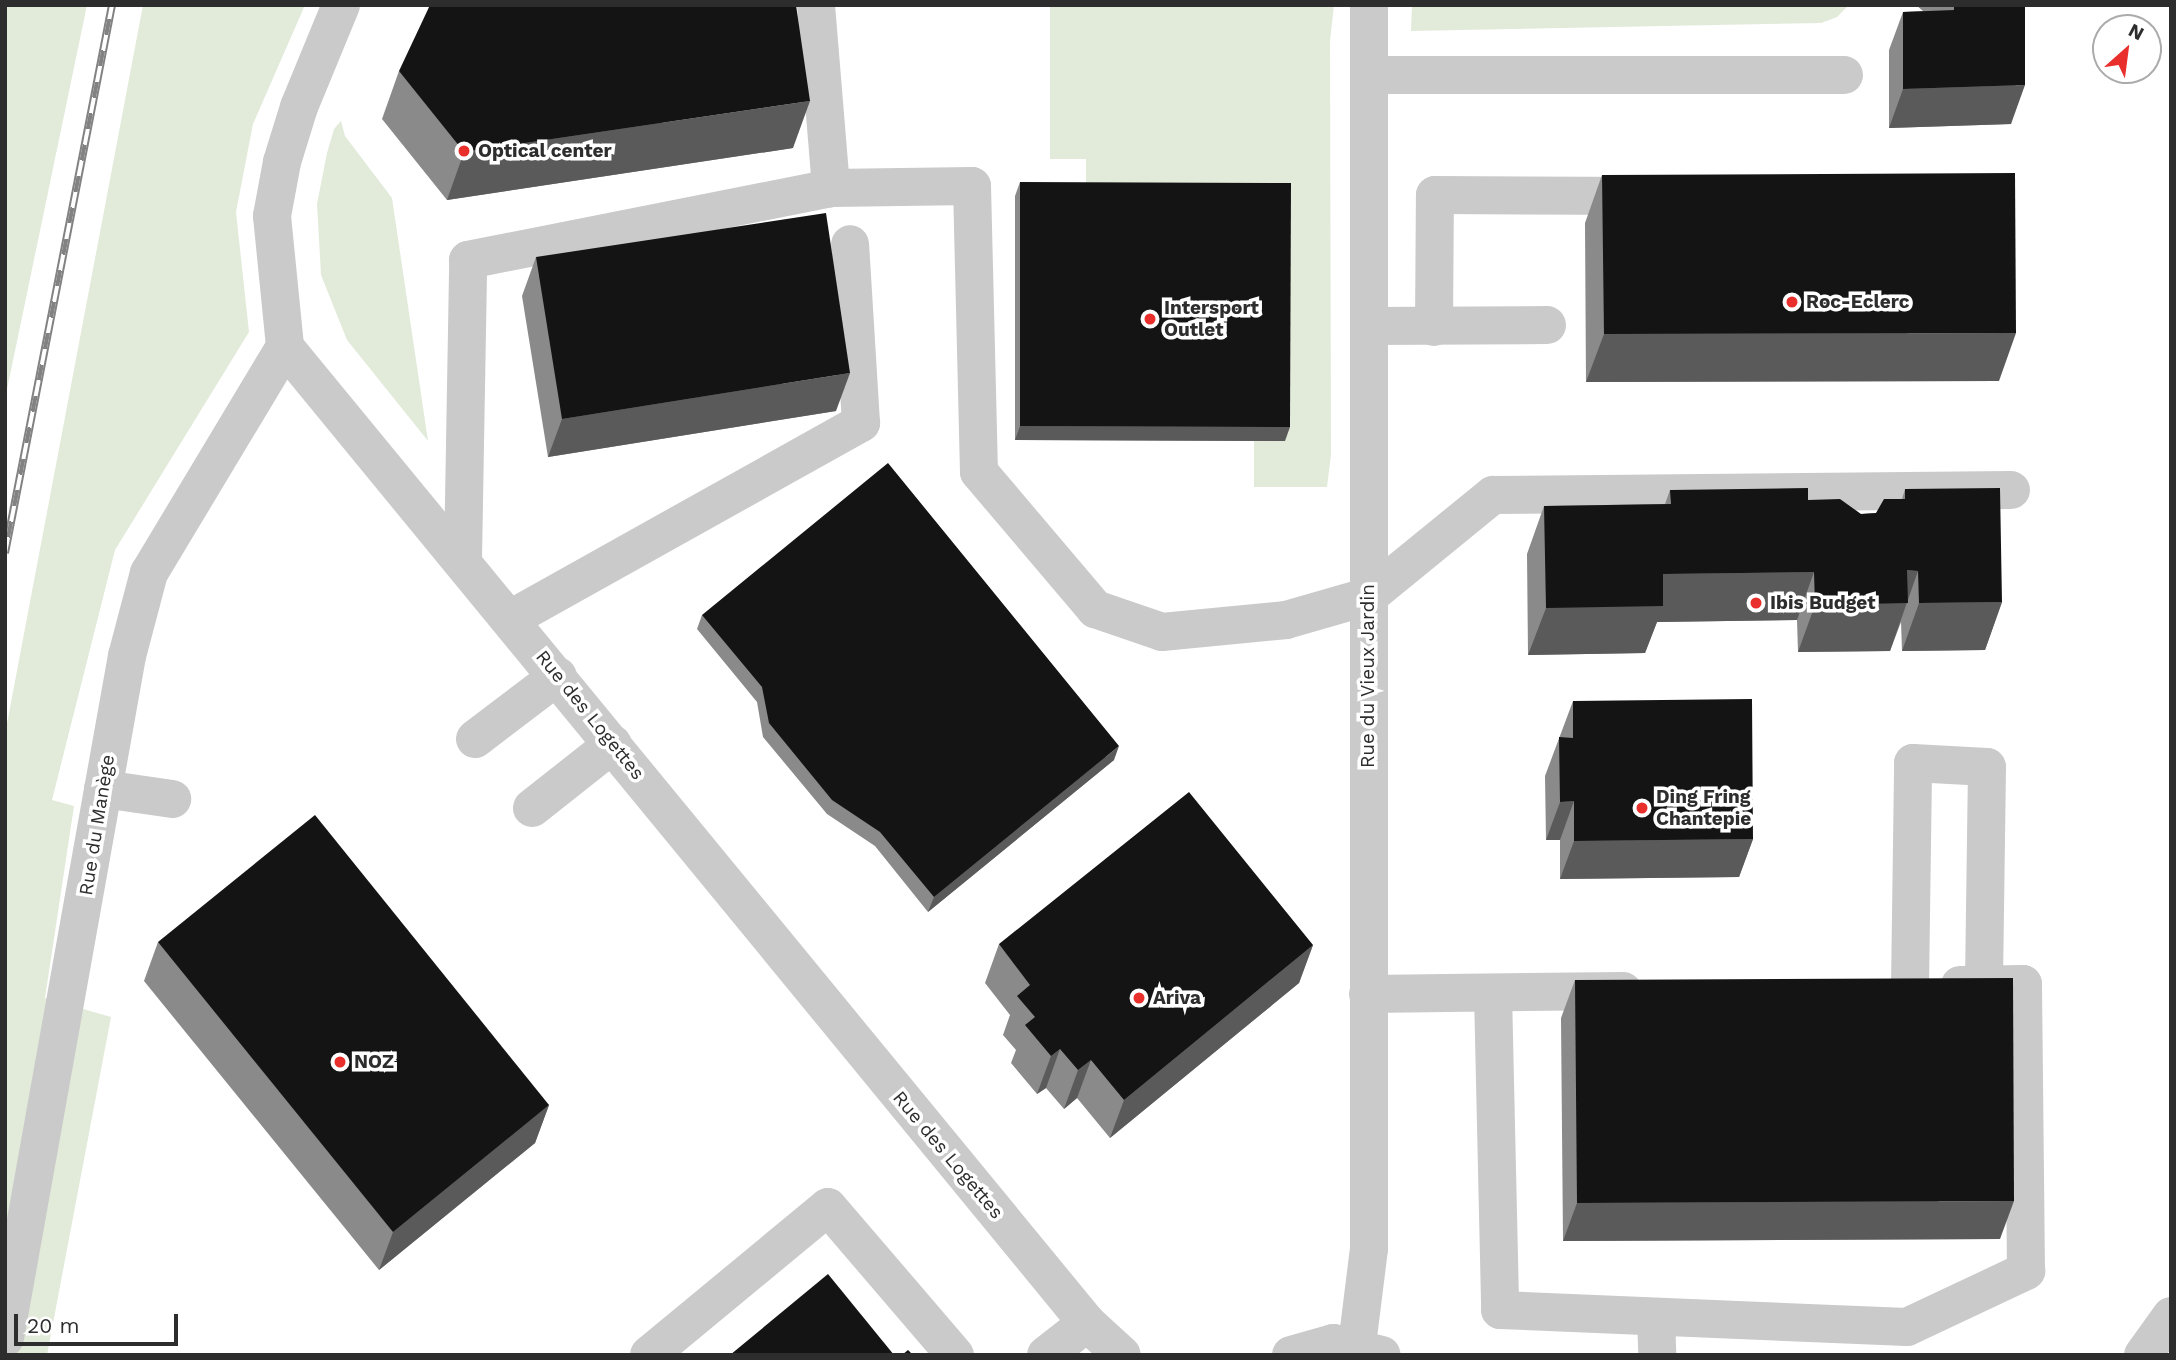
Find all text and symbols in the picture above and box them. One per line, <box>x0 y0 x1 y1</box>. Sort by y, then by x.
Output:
north arrow <box>2092 14 2162 84</box>
text: N <box>2125 18 2148 45</box>
place label: Optical center <box>478 140 612 162</box>
marker: Optical center <box>456 143 472 159</box>
place label: Roc-Eclerc <box>1806 291 1909 313</box>
marker: Roc-Eclerc <box>1784 294 1800 310</box>
place label: Intersport Outlet <box>1164 297 1259 341</box>
marker: Intersport Outlet <box>1142 311 1158 327</box>
street label: Rue du Vieux Jardin <box>1357 583 1379 769</box>
place label: Ibis Budget <box>1770 592 1876 614</box>
marker: Ibis Budget <box>1748 595 1764 611</box>
street label: Rue des Logettes <box>531 646 649 784</box>
street label: Rue du Manège <box>75 753 119 897</box>
place label: Ding Fring Chantepie <box>1656 786 1751 830</box>
marker: Ding Fring Chantepie <box>1634 800 1650 816</box>
place label: Ariva <box>1153 987 1201 1009</box>
marker: Ariva <box>1131 990 1147 1006</box>
place label: NOZ <box>354 1051 394 1073</box>
marker: NOZ <box>332 1054 348 1070</box>
street label: Rue des Logettes <box>888 1086 1008 1224</box>
scale bar <box>18 1300 182 1344</box>
text: 20 m <box>27 1313 79 1338</box>

